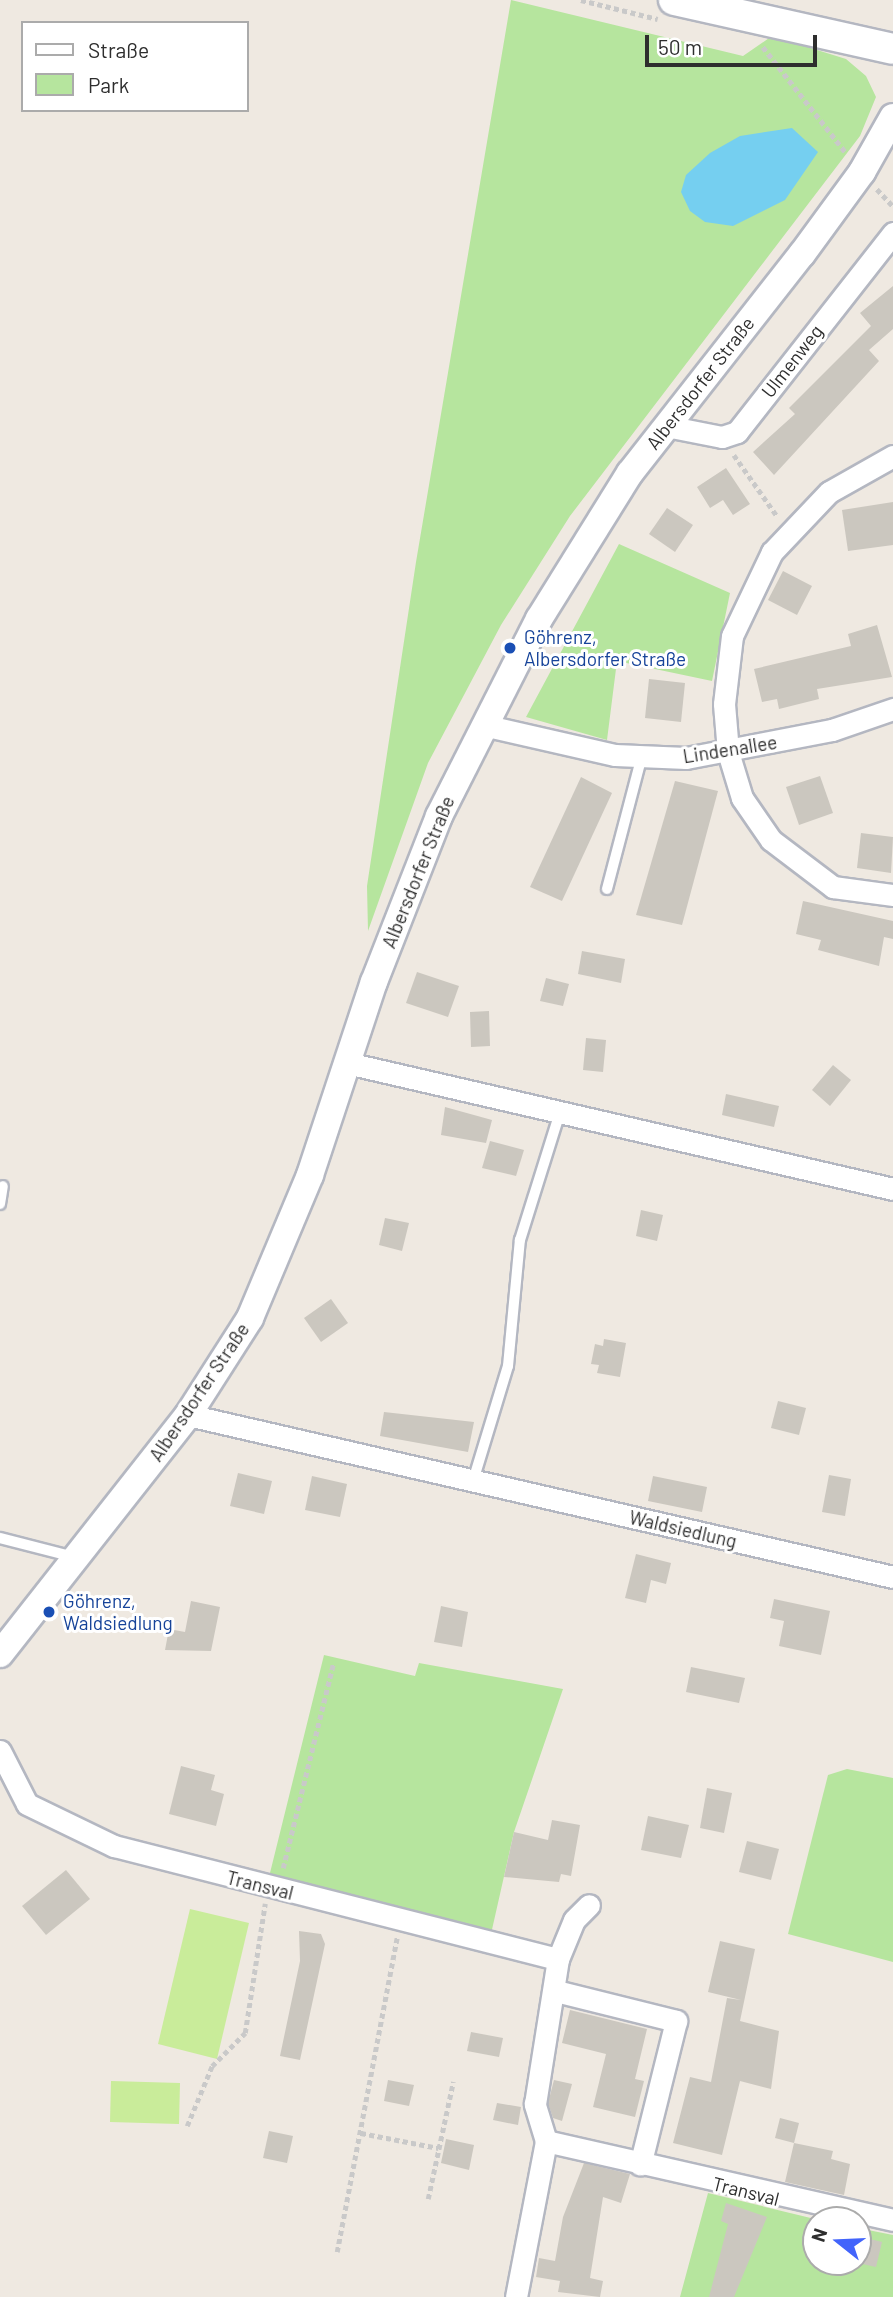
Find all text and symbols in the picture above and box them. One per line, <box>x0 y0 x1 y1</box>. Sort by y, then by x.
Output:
legend <box>21 21 248 112</box>
scale bar <box>648 21 820 65</box>
text: 50 m <box>658 34 702 59</box>
text: Straße <box>88 37 149 62</box>
text: Park <box>88 72 129 97</box>
street label: Albersdorfer Straße <box>641 312 759 454</box>
street label: Ulmenweg <box>757 320 827 402</box>
place label: Göhrenz, Albersdorfer Straße <box>524 626 686 670</box>
marker: Göhrenz, Albersdorfer Straße <box>502 640 518 656</box>
street label: Lindenallee <box>681 730 779 768</box>
street label: Albersdorfer Straße <box>377 793 459 951</box>
street label: Albersdorfer Straße <box>144 1318 254 1466</box>
street label: Waldsiedlung <box>627 1506 739 1552</box>
place label: Göhrenz, Waldsiedlung <box>63 1590 173 1634</box>
marker: Göhrenz, Waldsiedlung <box>41 1604 57 1620</box>
street label: Transval <box>224 1866 296 1904</box>
street label: Transval <box>710 2172 782 2210</box>
north arrow <box>802 2206 872 2276</box>
text: N <box>806 2225 831 2245</box>

